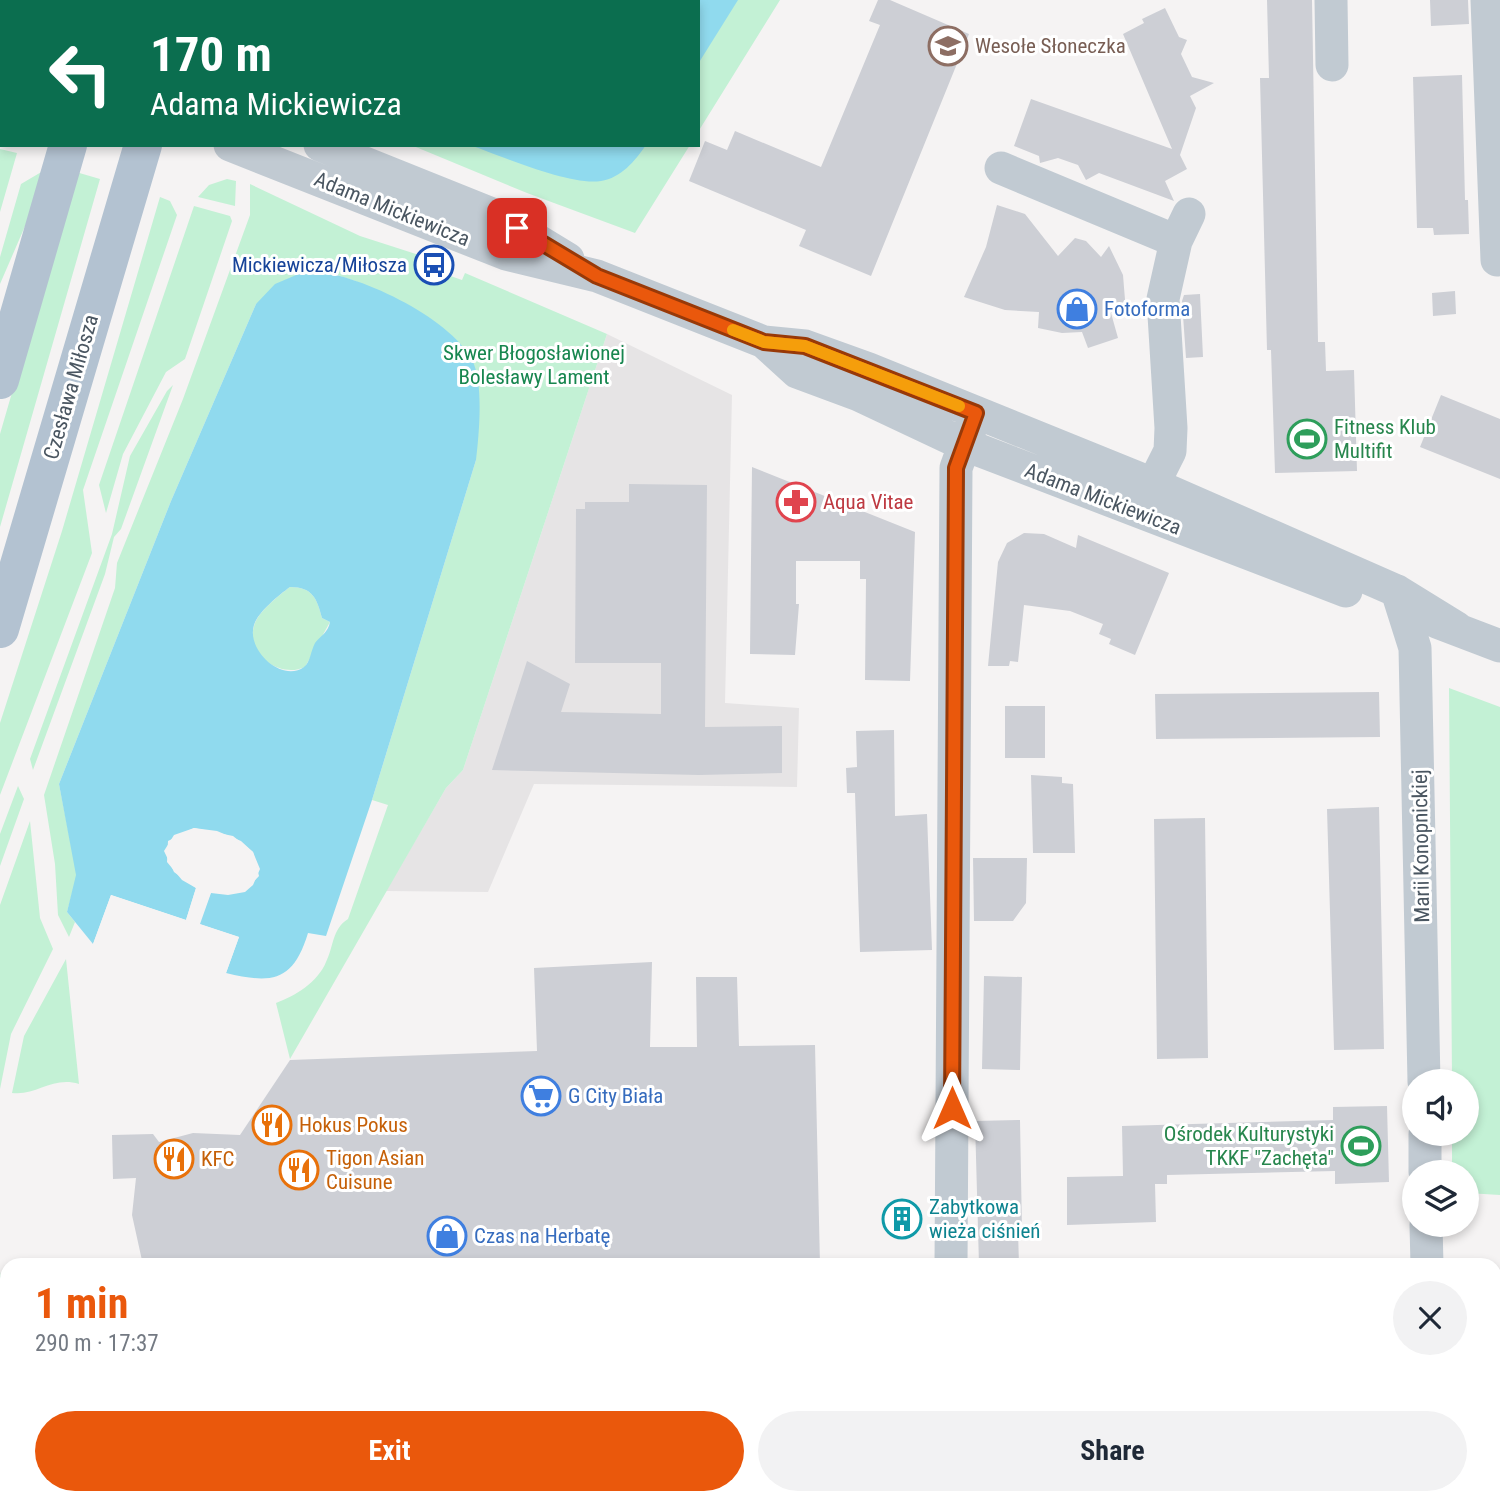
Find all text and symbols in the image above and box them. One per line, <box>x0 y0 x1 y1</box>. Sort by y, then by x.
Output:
school or university icon: Wesołe Słoneczka <box>927 25 969 67</box>
text: 170 m <box>150 26 272 83</box>
icon: left <box>35 28 126 119</box>
place label: Wesołe Słoneczka <box>975 34 1126 58</box>
text: Adama Mickiewicza <box>150 85 402 123</box>
street label: Adama Mickiewicza <box>311 167 473 251</box>
pin <box>487 198 547 258</box>
icon: arrive <box>498 209 536 247</box>
bus stop icon: Mickiewicza/Miłosza <box>413 244 455 286</box>
place label: Mickiewicza/Miłosza <box>232 253 407 277</box>
shop icon: Fotoforma <box>1056 288 1098 330</box>
place label: Fotoforma <box>1104 297 1190 321</box>
street label: Czesława Miłosza <box>39 312 103 462</box>
park label: Skwer Błogosławionej Bolesławy Lament <box>443 341 625 389</box>
place label: Fitness Klub Multifit <box>1334 415 1436 463</box>
sports icon: Fitness Klub Multifit <box>1286 418 1328 460</box>
street label: Adama Mickiewicza <box>1022 458 1184 540</box>
pharmacy icon: Aqua Vitae <box>775 481 817 523</box>
place label: Aqua Vitae <box>823 490 914 514</box>
street label: Marii Konopnickiej <box>1408 769 1434 923</box>
map controls <box>1402 1069 1479 1237</box>
button: sound <box>1402 1069 1479 1146</box>
position arrow <box>915 1071 989 1145</box>
supermarket icon: G City Biała <box>520 1075 562 1117</box>
place label: G City Biała <box>568 1084 663 1108</box>
restaurant icon: Hokus Pokus <box>251 1104 293 1146</box>
place label: Hokus Pokus <box>299 1113 408 1137</box>
place label: Ośrodek Kulturystyki TKKF "Zachęta" <box>1164 1122 1334 1170</box>
sports icon: Ośrodek Kulturystyki TKKF "Zachęta" <box>1340 1125 1382 1167</box>
restaurant icon: KFC <box>153 1138 195 1180</box>
place label: Tigon Asian Cuisune <box>326 1146 424 1194</box>
place label: KFC <box>201 1147 234 1171</box>
restaurant icon: Tigon Asian Cuisune <box>278 1149 320 1191</box>
button: layers <box>1402 1160 1479 1237</box>
place label: Zabytkowa wieża ciśnień <box>929 1195 1041 1243</box>
building icon: Zabytkowa wieża ciśnień <box>881 1198 923 1240</box>
shop icon: Czas na Herbatę <box>426 1215 468 1257</box>
place label: Czas na Herbatę <box>474 1224 611 1248</box>
text: 1 min <box>35 1279 128 1328</box>
button: close <box>1393 1281 1467 1355</box>
text: 290 m · 17:37 <box>35 1330 159 1357</box>
button: Exit <box>35 1411 744 1491</box>
button: Share <box>758 1411 1467 1491</box>

